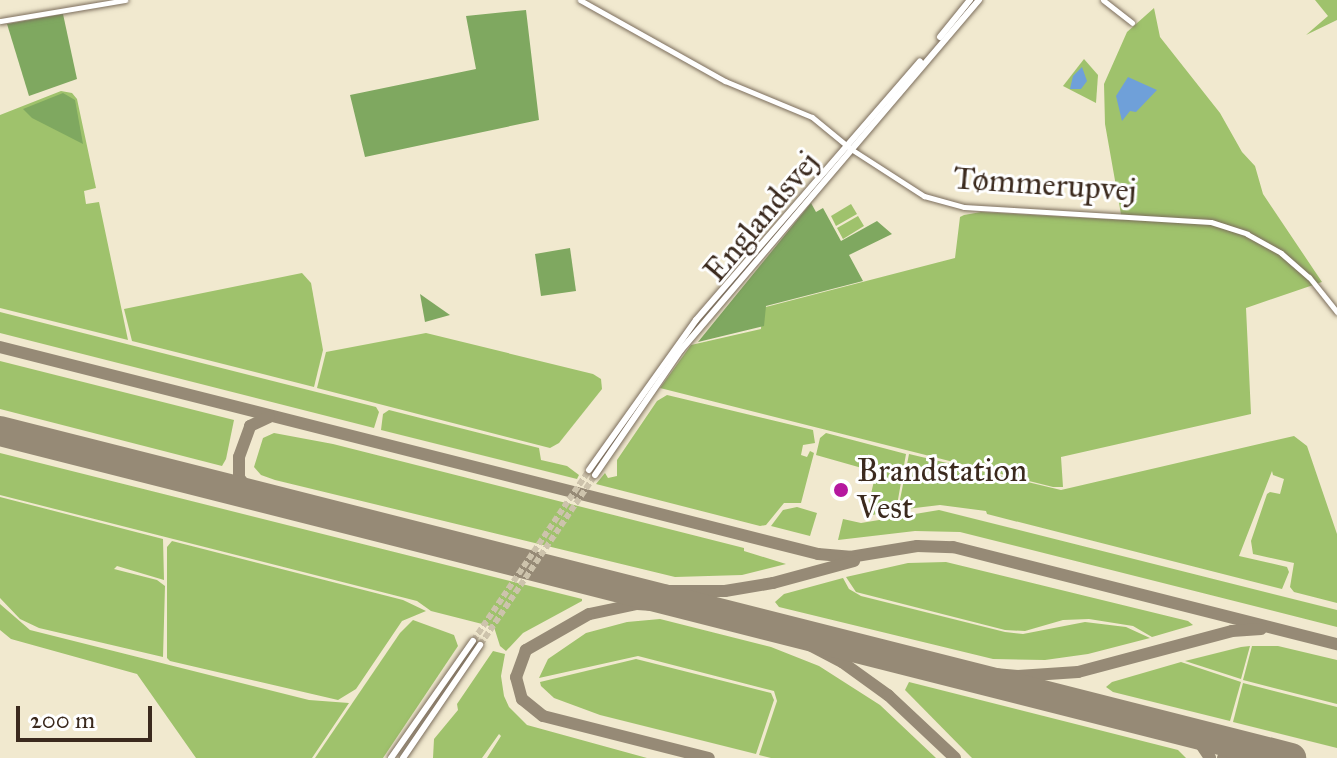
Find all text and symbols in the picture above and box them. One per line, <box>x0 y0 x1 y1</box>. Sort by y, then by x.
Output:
street label: Englandsvej <box>696 144 828 290</box>
street label: Tømmerupvej <box>952 159 1138 211</box>
place label: Brandstation Vest <box>857 453 1027 528</box>
marker: Brandstation Vest <box>832 481 850 499</box>
scale bar <box>20 690 156 740</box>
text: 200 m <box>30 705 95 735</box>

